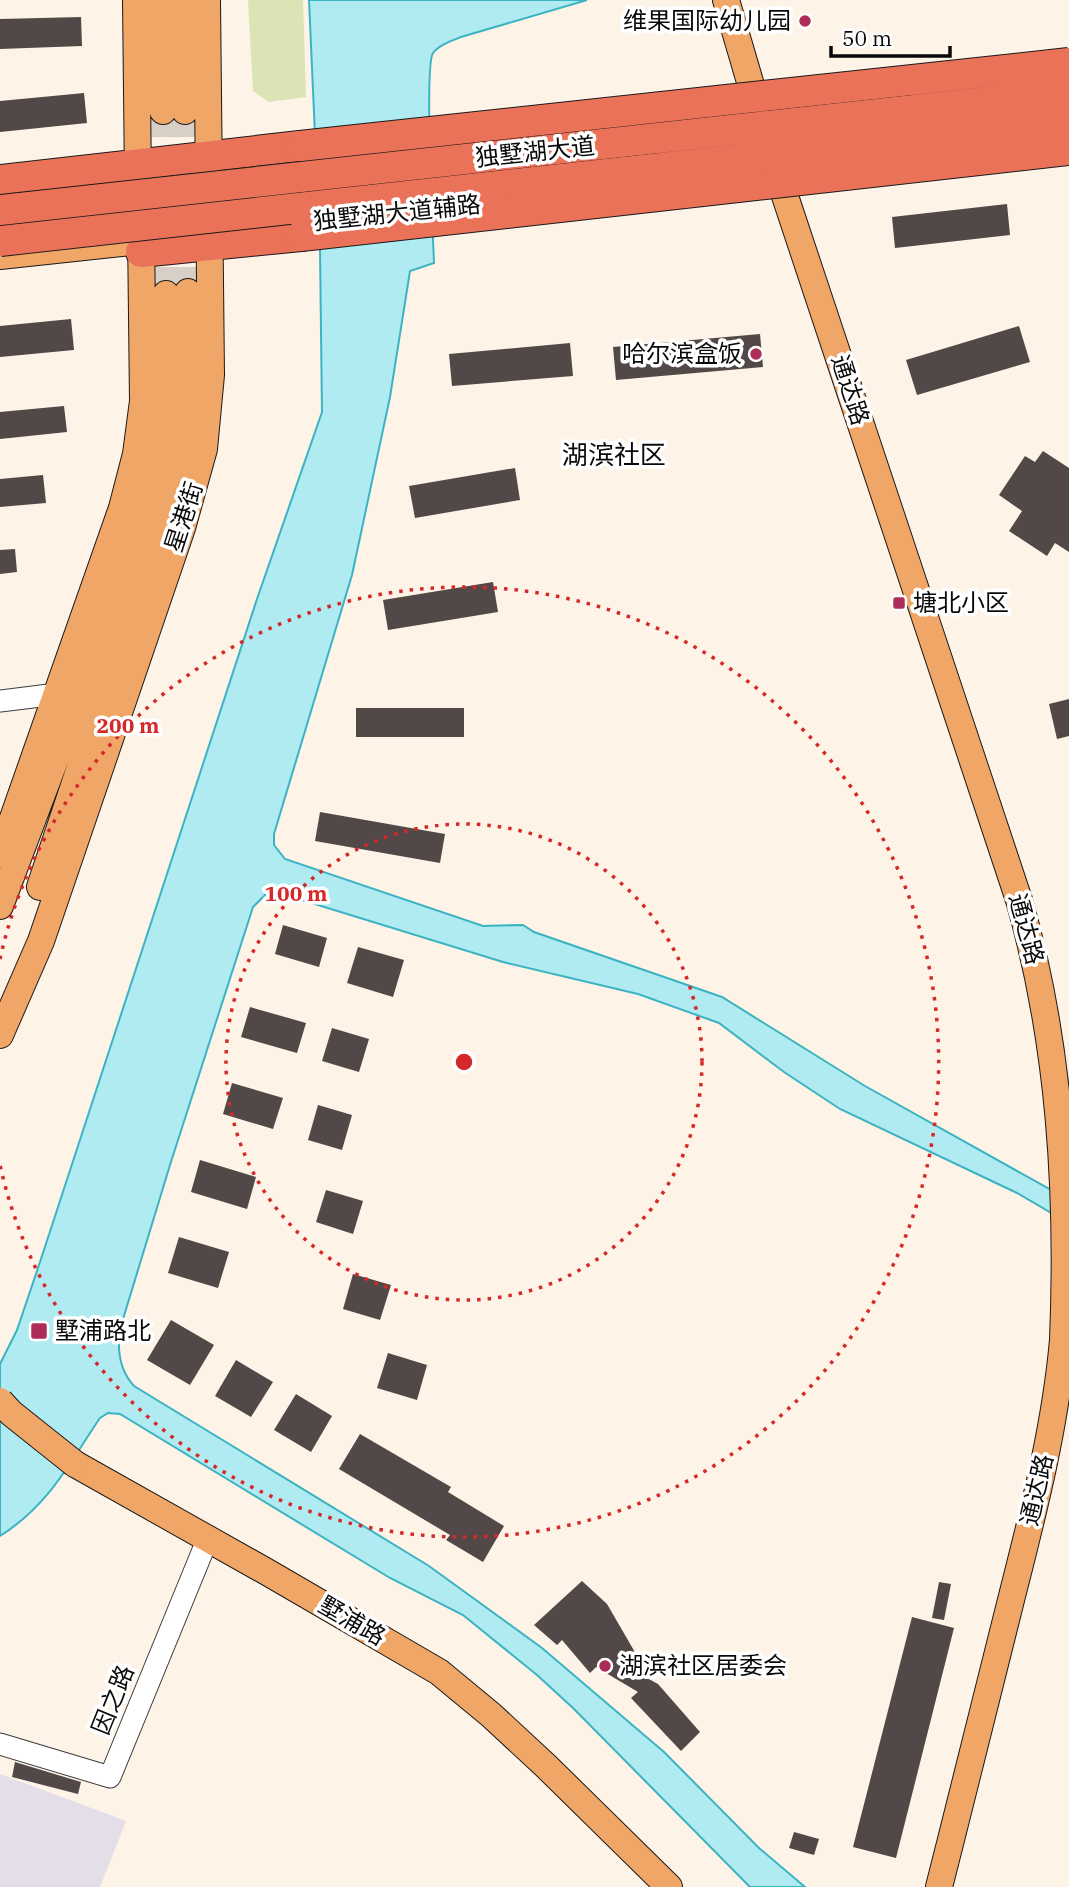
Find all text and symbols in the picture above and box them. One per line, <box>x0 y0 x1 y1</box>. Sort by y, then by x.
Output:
place label: 维果国际幼儿园 <box>623 4 791 36</box>
marker: 维果国际幼儿园 <box>797 13 813 29</box>
scale bar <box>831 14 950 58</box>
text: 50 m <box>842 24 892 52</box>
street label: 独墅湖大道 <box>474 129 596 173</box>
street label: 独墅湖大道辅路 <box>312 187 482 237</box>
place label: 哈尔滨盒饭 <box>622 337 742 369</box>
marker: 哈尔滨盒饭 <box>748 346 764 362</box>
street label: 通达路 <box>825 351 877 429</box>
district label: 湖滨社区 <box>562 437 666 471</box>
street label: 星港街 <box>157 478 209 556</box>
place label: 塘北小区 <box>913 586 1009 618</box>
marker: 塘北小区 <box>891 595 907 611</box>
text: 200 m <box>96 711 160 739</box>
text: 100 m <box>264 879 328 907</box>
street label: 通达路 <box>1002 890 1052 968</box>
centre of rings <box>452 1050 476 1074</box>
place label: 墅浦路北 <box>55 1314 151 1346</box>
marker: 墅浦路北 <box>29 1321 49 1341</box>
street label: 通达路 <box>1012 1451 1060 1528</box>
street label: 墅浦路 <box>313 1588 392 1652</box>
place label: 湖滨社区居委会 <box>619 1649 787 1681</box>
marker: 湖滨社区居委会 <box>597 1658 613 1674</box>
street label: 因之路 <box>84 1660 140 1739</box>

